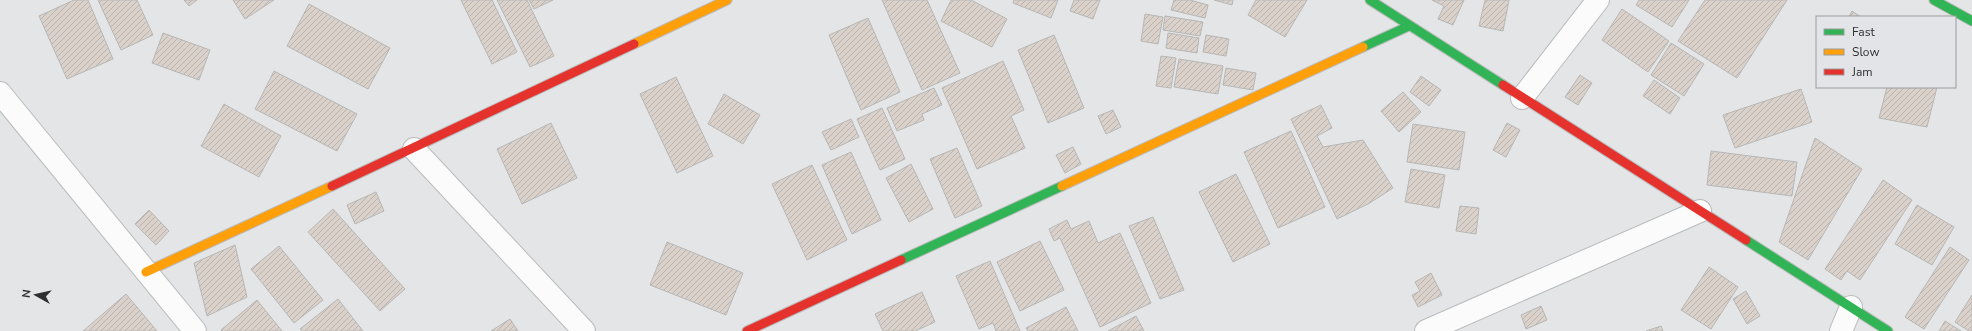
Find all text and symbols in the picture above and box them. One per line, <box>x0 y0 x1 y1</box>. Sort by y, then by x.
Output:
legend <box>1816 16 1956 88</box>
text: Fast <box>1852 24 1875 40</box>
text: Slow <box>1852 44 1880 60</box>
text: Jam <box>1851 64 1873 80</box>
north arrow <box>16 275 56 315</box>
text: N <box>19 289 35 299</box>

